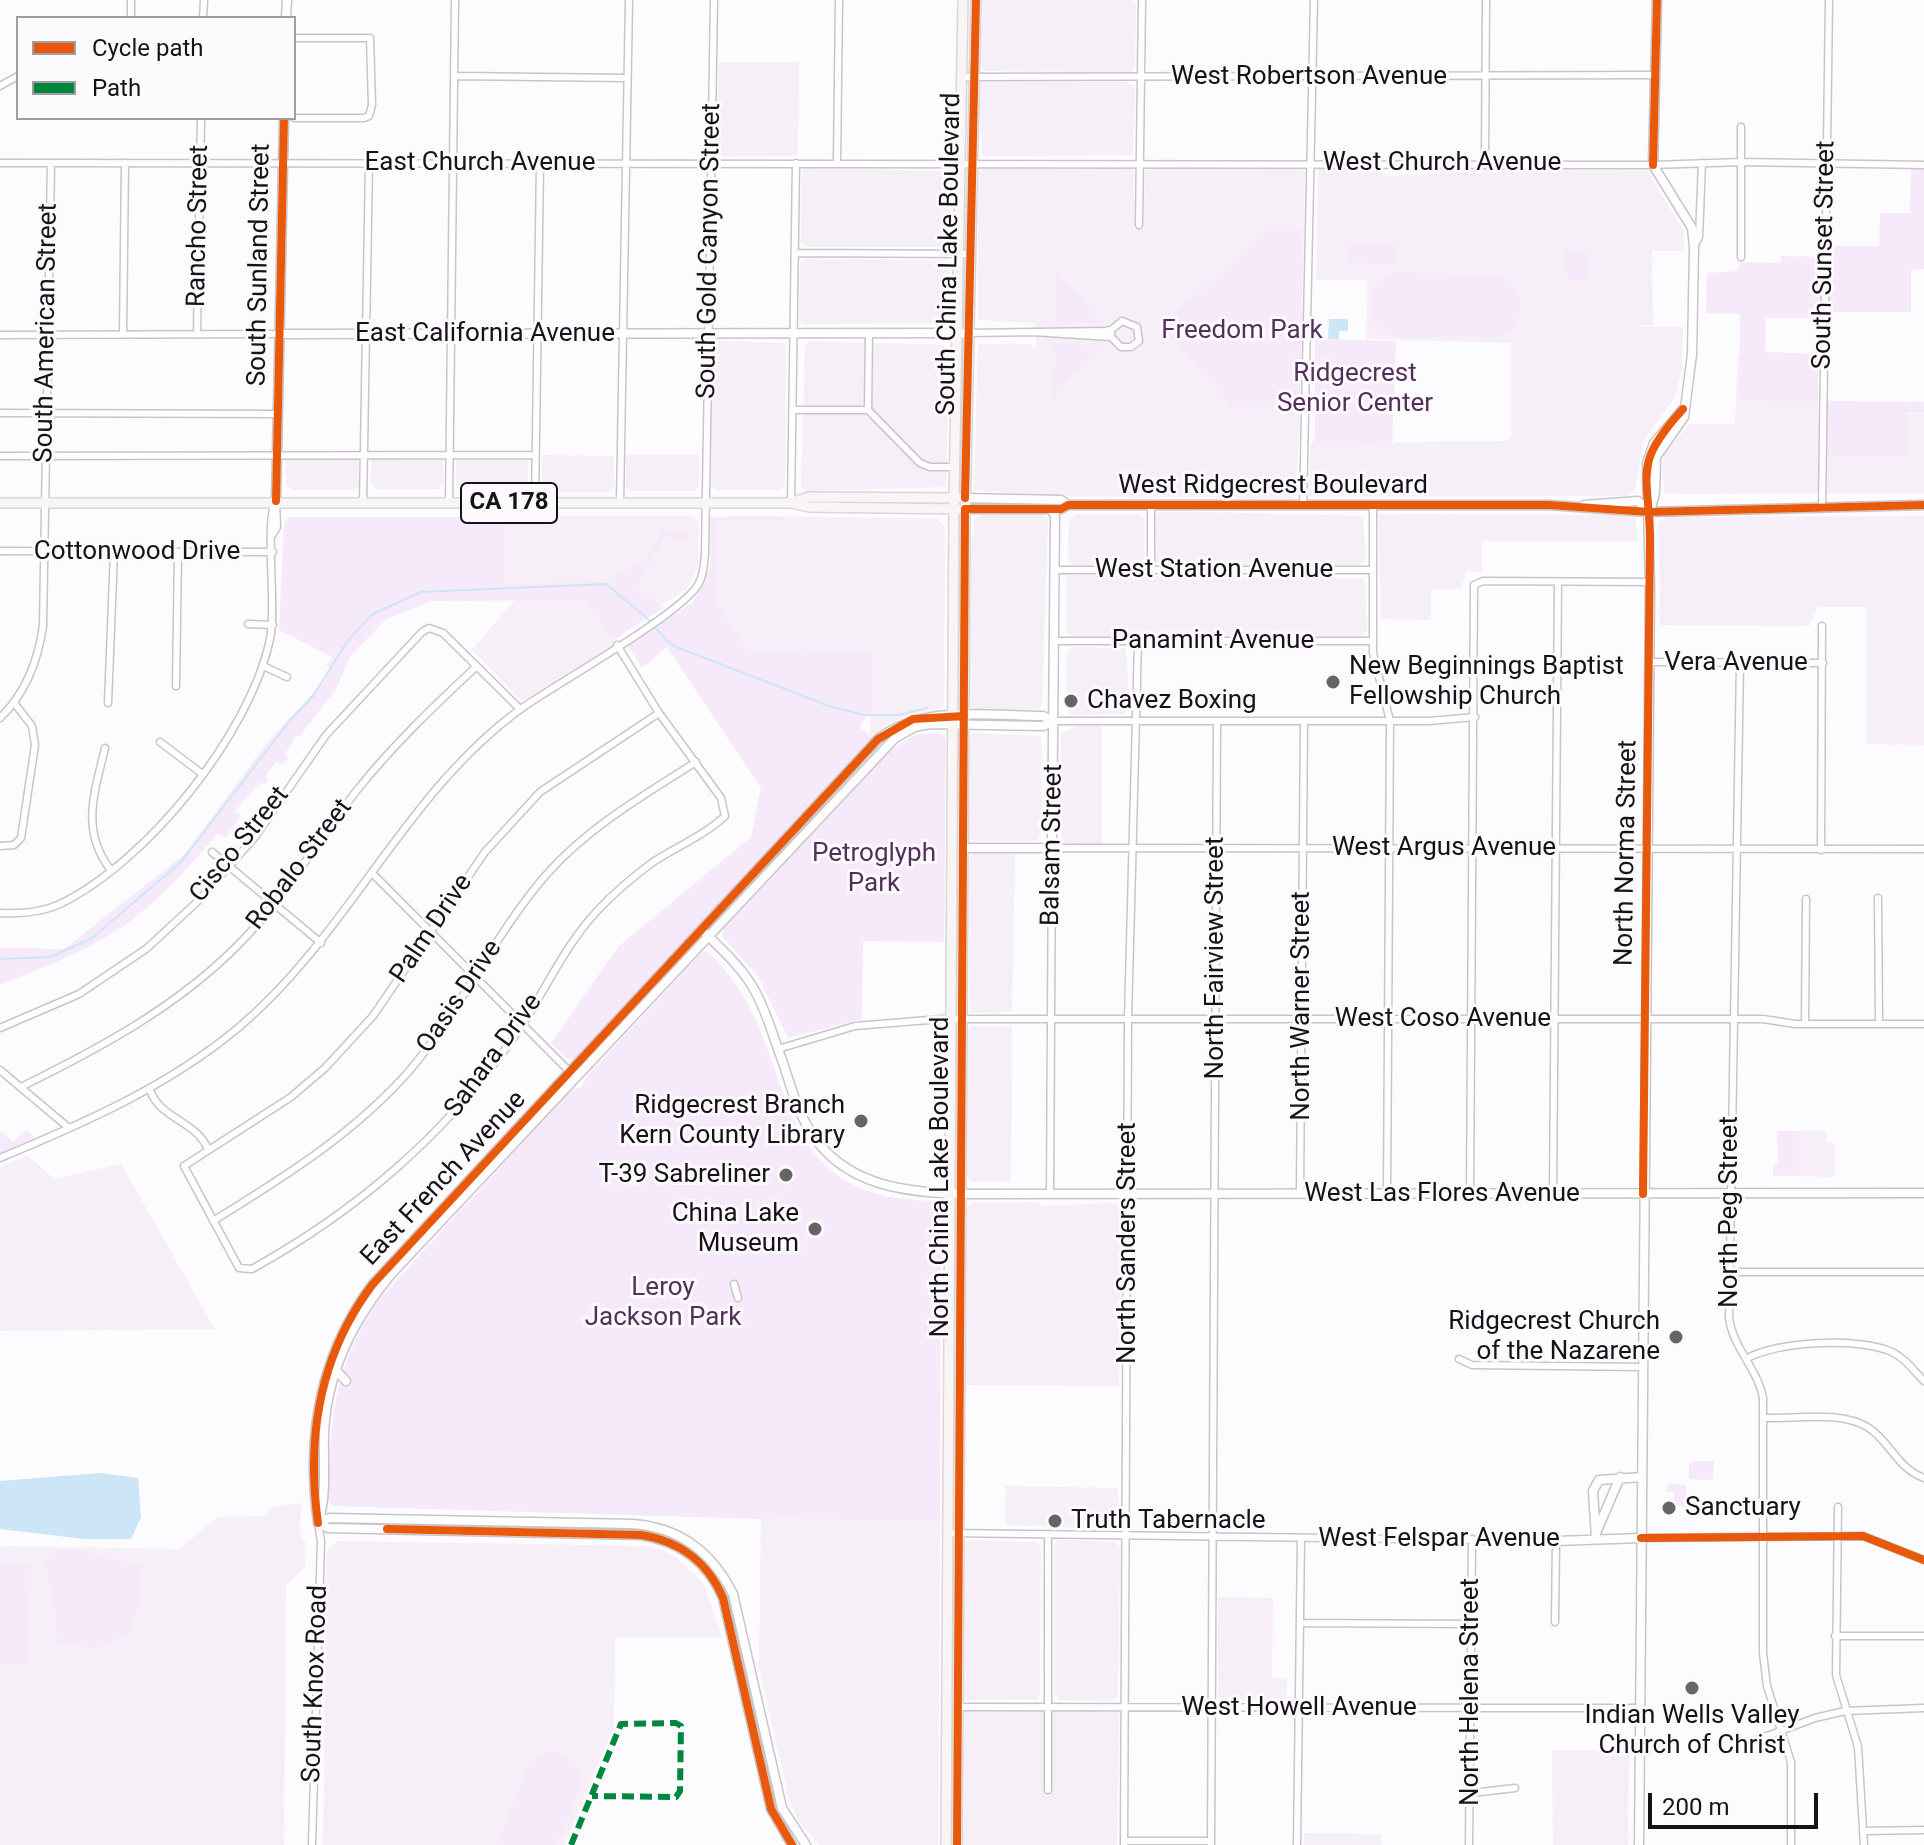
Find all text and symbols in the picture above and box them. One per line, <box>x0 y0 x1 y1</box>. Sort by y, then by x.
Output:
legend <box>16 16 296 120</box>
text: Cycle path <box>92 34 204 62</box>
street label: West Robertson Avenue <box>1171 61 1447 93</box>
text: Path <box>92 74 141 102</box>
street label: South China Lake Boulevard <box>932 92 968 416</box>
street label: South Gold Canyon Street <box>692 103 728 399</box>
street label: South Sunset Street <box>1807 140 1843 370</box>
street label: South Sunland Street <box>242 143 278 387</box>
street label: Rancho Street <box>182 145 216 307</box>
street label: East Church Avenue <box>365 147 595 179</box>
street label: West Church Avenue <box>1323 147 1561 179</box>
street label: South American Street <box>29 203 65 463</box>
park label: Freedom Park <box>1161 315 1323 347</box>
street label: East California Avenue <box>355 318 615 350</box>
park label: Ridgecrest Senior Center <box>1277 358 1433 420</box>
street label: West Ridgecrest Boulevard <box>1118 470 1428 502</box>
road number: CA 178 <box>461 483 557 523</box>
street label: Cottonwood Drive <box>34 536 240 568</box>
street label: West Station Avenue <box>1095 554 1333 586</box>
street label: Panamint Avenue <box>1112 625 1314 657</box>
street label: Vera Avenue <box>1664 647 1808 679</box>
place label: New Beginnings Baptist Fellowship Church <box>1349 651 1624 712</box>
marker: New Beginnings Baptist Fellowship Church <box>1324 673 1342 691</box>
place label: Chavez Boxing <box>1087 685 1257 717</box>
marker: Chavez Boxing <box>1062 692 1080 710</box>
street label: North Norma Street <box>1609 740 1645 966</box>
street label: Balsam Street <box>1036 764 1070 926</box>
street label: Cisco Street <box>184 781 296 909</box>
street label: Robalo Street <box>241 793 359 937</box>
street label: West Argus Avenue <box>1332 832 1556 864</box>
street label: North Fairview Street <box>1200 837 1232 1079</box>
park label: Petroglyph Park <box>812 838 936 900</box>
street label: Palm Drive <box>384 869 480 989</box>
street label: North Warner Street <box>1286 891 1318 1121</box>
street label: Oasis Drive <box>411 934 509 1060</box>
street label: Sahara Drive <box>439 988 549 1124</box>
street label: West Coso Avenue <box>1335 1003 1551 1035</box>
street label: North China Lake Boulevard <box>925 1016 957 1338</box>
street label: East French Avenue <box>355 1085 533 1273</box>
place label: Ridgecrest Branch Kern County Library <box>619 1090 845 1152</box>
marker: Ridgecrest Branch Kern County Library <box>852 1112 870 1130</box>
street label: North Peg Street <box>1714 1116 1746 1308</box>
street label: North Sanders Street <box>1112 1122 1144 1364</box>
place label: T-39 Sabreliner <box>598 1159 770 1191</box>
marker: T-39 Sabreliner <box>777 1166 795 1184</box>
street label: West Las Flores Avenue <box>1304 1178 1580 1210</box>
place label: China Lake Museum <box>672 1198 799 1260</box>
marker: China Lake Museum <box>806 1220 824 1238</box>
park label: Leroy Jackson Park <box>585 1272 741 1334</box>
place label: Ridgecrest Church of the Nazarene <box>1448 1306 1660 1368</box>
marker: Ridgecrest Church of the Nazarene <box>1667 1328 1685 1346</box>
place label: Sanctuary <box>1685 1492 1801 1524</box>
marker: Sanctuary <box>1660 1499 1678 1517</box>
place label: Truth Tabernacle <box>1071 1505 1266 1537</box>
marker: Truth Tabernacle <box>1046 1512 1064 1530</box>
street label: West Felspar Avenue <box>1318 1523 1560 1555</box>
street label: North Helena Street <box>1455 1578 1487 1806</box>
street label: South Knox Road <box>297 1585 335 1783</box>
marker: Indian Wells Valley Church of Christ <box>1683 1679 1701 1697</box>
street label: West Howell Avenue <box>1181 1692 1417 1724</box>
place label: Indian Wells Valley Church of Christ <box>1584 1700 1800 1762</box>
scale bar <box>1652 1777 1822 1827</box>
text: 200 m <box>1662 1793 1729 1821</box>

